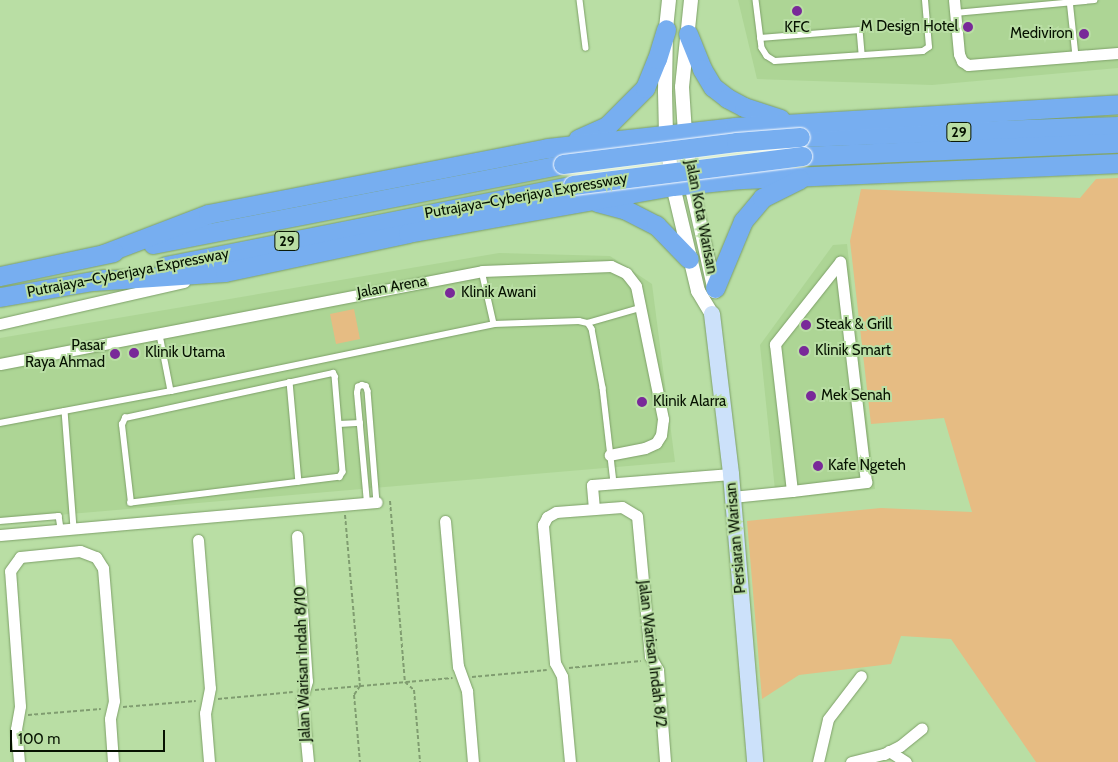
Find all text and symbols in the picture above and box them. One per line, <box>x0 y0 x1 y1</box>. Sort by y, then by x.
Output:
marker: KFC <box>791 5 803 17</box>
place label: M Design Hotel <box>861 18 958 36</box>
place label: KFC <box>784 19 810 37</box>
marker: M Design Hotel <box>962 21 974 33</box>
place label: Mediviron <box>1010 25 1073 43</box>
marker: Mediviron <box>1077 27 1091 41</box>
road number: 29 <box>945 120 973 144</box>
street label: Jalan Kota Warisan <box>681 159 721 275</box>
street label: Putrajaya–Cyberjaya Expressway <box>423 169 629 223</box>
road number: 29 <box>273 230 301 252</box>
street label: Putrajaya–Cyberjaya Expressway <box>25 245 231 301</box>
street label: Jalan Arena <box>356 272 428 302</box>
place label: Klinik Awani <box>461 284 536 302</box>
marker: Klinik Awani <box>443 286 457 300</box>
place label: Steak & Grill <box>816 316 892 334</box>
marker: Steak & Grill <box>800 319 812 331</box>
place label: Pasar Raya Ahmad <box>25 336 105 371</box>
place label: Klinik Smart <box>815 342 891 360</box>
place label: Klinik Utama <box>145 344 225 362</box>
marker: Klinik Smart <box>797 344 811 358</box>
marker: Klinik Utama <box>127 346 141 360</box>
marker: Pasar Raya Ahmad <box>109 348 121 360</box>
place label: Mek Senah <box>821 387 891 405</box>
marker: Mek Senah <box>805 390 817 402</box>
place label: Klinik Alarra <box>653 393 726 411</box>
marker: Klinik Alarra <box>635 395 649 409</box>
place label: Kafe Ngeteh <box>828 457 906 475</box>
marker: Kafe Ngeteh <box>812 460 824 472</box>
street label: Persiaran Warisan <box>722 482 750 594</box>
street label: Jalan Warisan Indah 8/2 <box>634 579 670 729</box>
street label: Jalan Warisan Indah 8/10 <box>291 586 315 742</box>
scale bar <box>12 720 168 752</box>
text: 100 m <box>18 730 60 748</box>

